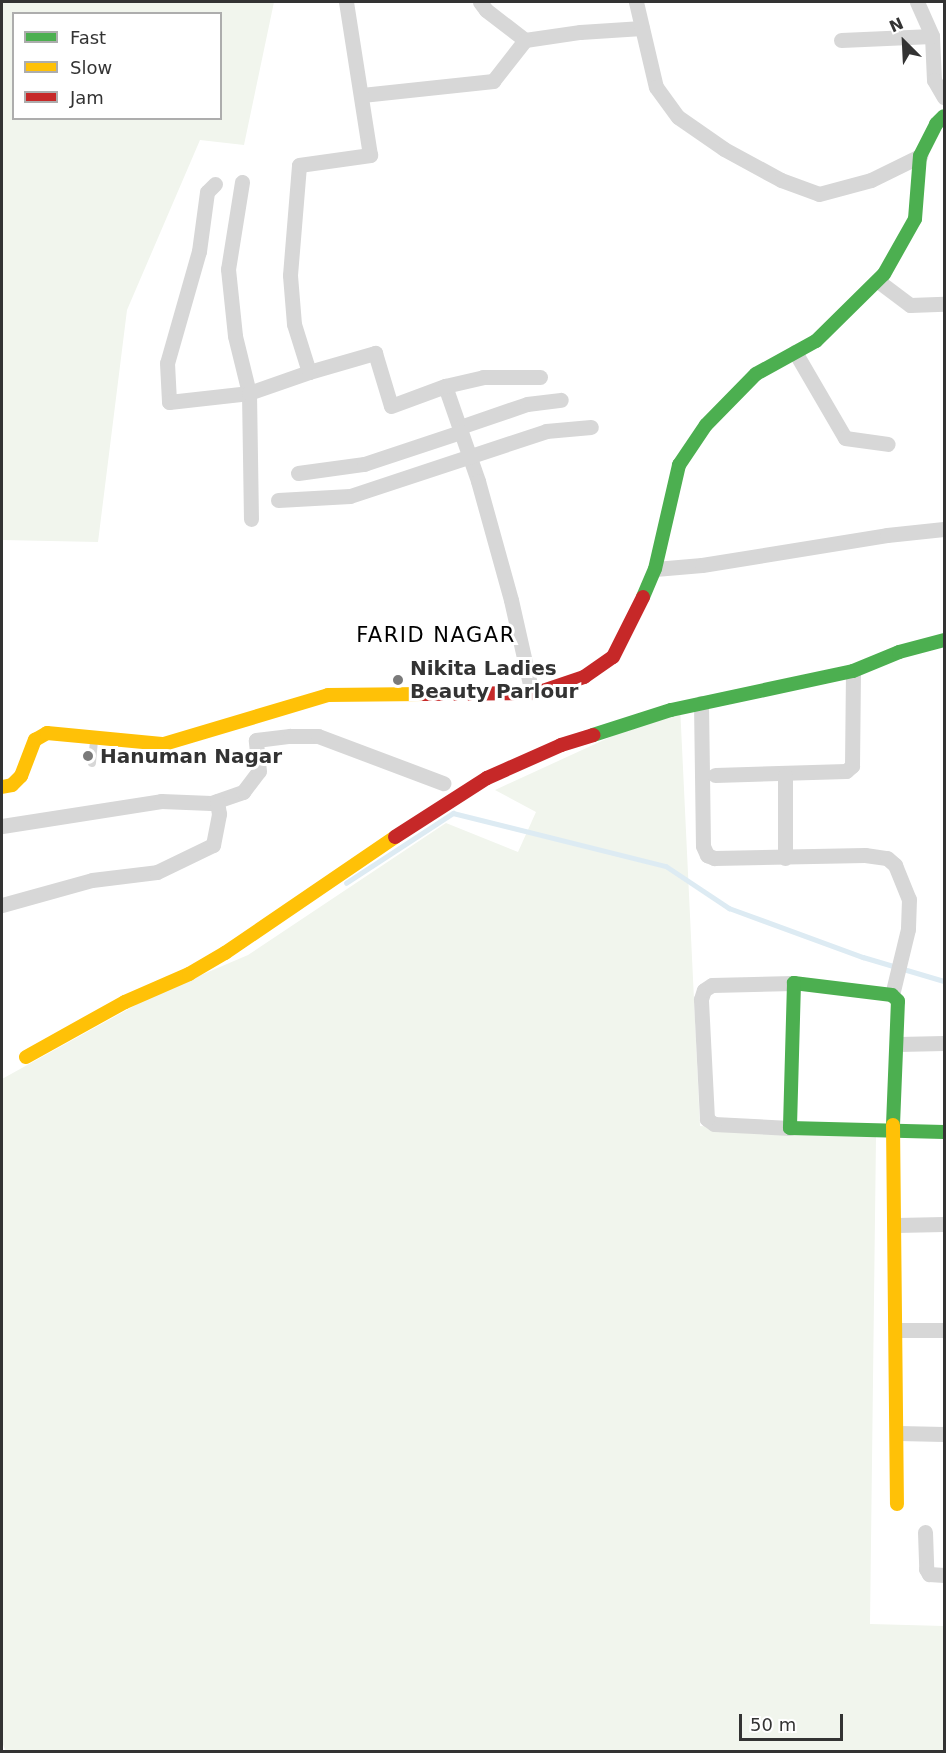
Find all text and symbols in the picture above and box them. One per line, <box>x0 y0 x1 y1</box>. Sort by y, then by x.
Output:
legend <box>12 12 222 120</box>
north arrow <box>874 12 934 72</box>
text: N <box>886 14 906 37</box>
text: Fast <box>70 27 106 48</box>
text: Slow <box>70 57 112 78</box>
text: Jam <box>70 87 104 108</box>
district label: FARID NAGAR <box>356 622 516 648</box>
place label: Nikita Ladies Beauty Parlour <box>410 656 578 703</box>
marker: Nikita Ladies Beauty Parlour <box>391 673 405 687</box>
place label: Hanuman Nagar <box>100 744 282 768</box>
marker: Hanuman Nagar <box>81 749 95 763</box>
scale bar <box>742 1702 846 1740</box>
text: 50 m <box>750 1714 796 1735</box>

